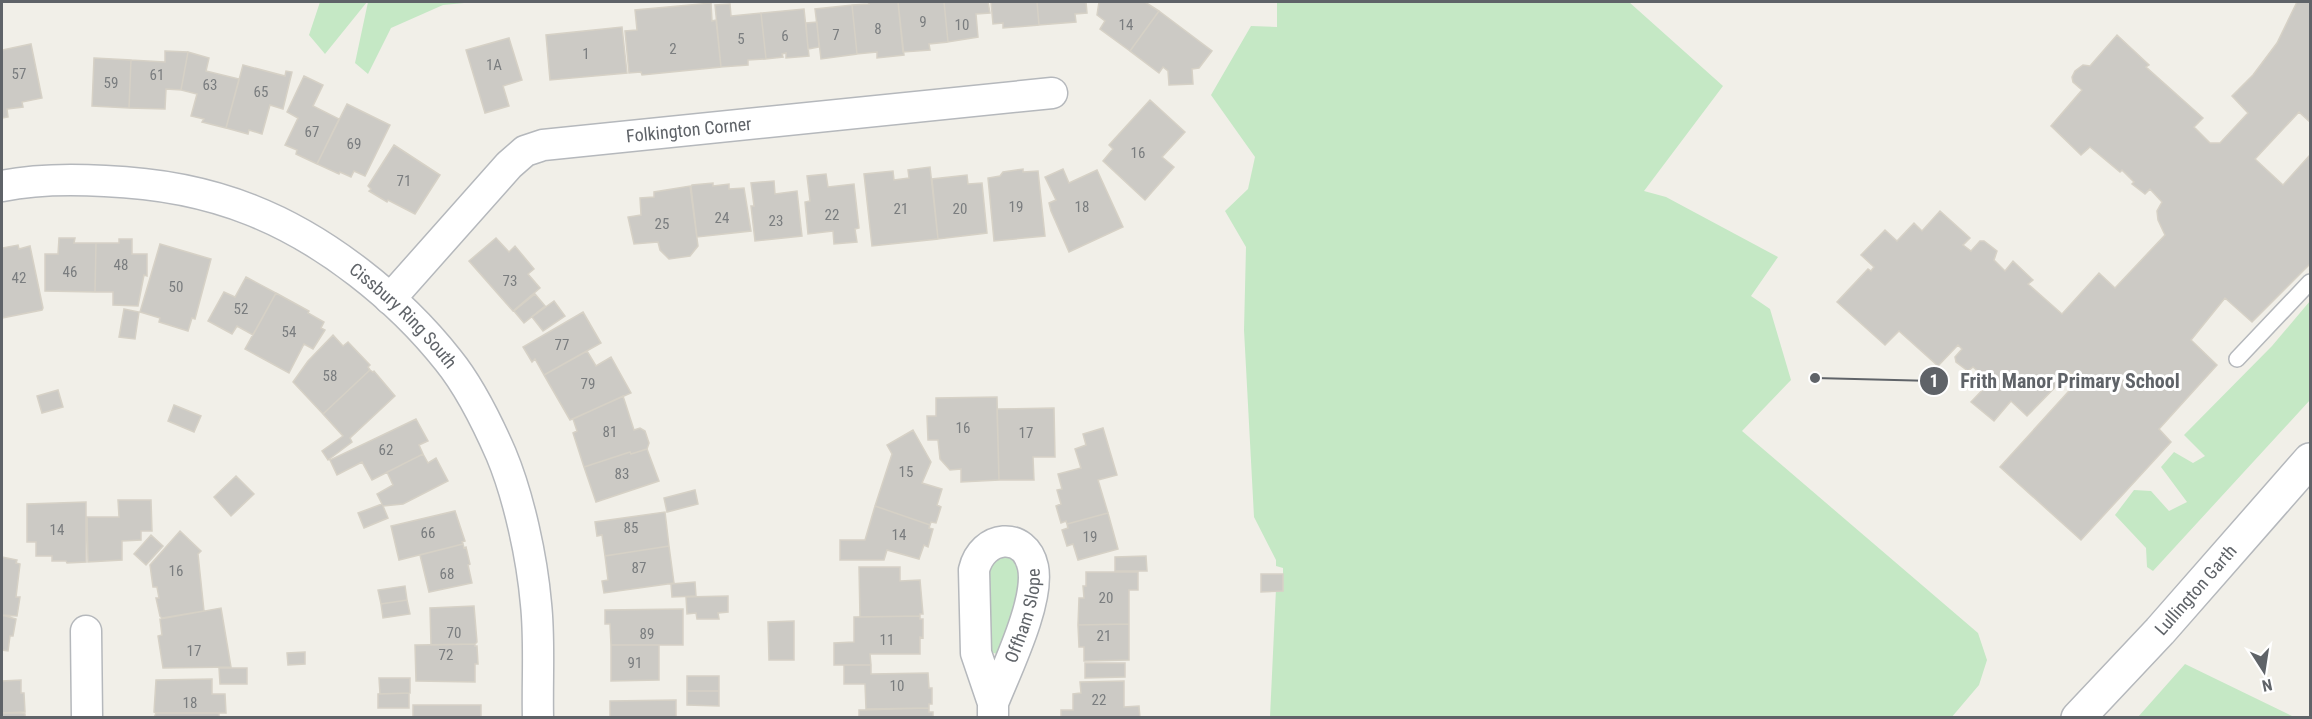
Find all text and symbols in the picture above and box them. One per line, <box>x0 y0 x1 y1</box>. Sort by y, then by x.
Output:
house number: 9 <box>919 13 927 31</box>
house number: 10 <box>955 16 969 34</box>
house number: 14 <box>1119 16 1133 34</box>
house number: 8 <box>874 20 882 38</box>
house number: 7 <box>832 26 840 44</box>
house number: 6 <box>781 27 789 45</box>
house number: 5 <box>737 30 745 48</box>
house number: 2 <box>669 40 677 58</box>
house number: 1 <box>582 45 590 63</box>
house number: 1A <box>486 56 502 74</box>
house number: 57 <box>12 65 26 83</box>
house number: 61 <box>150 66 164 84</box>
house number: 59 <box>104 74 118 92</box>
house number: 63 <box>203 76 217 94</box>
house number: 65 <box>254 83 268 101</box>
street label: Folkington Corner <box>625 113 753 146</box>
house number: 67 <box>305 123 319 141</box>
house number: 69 <box>347 135 361 153</box>
house number: 16 <box>1131 144 1145 162</box>
house number: 71 <box>397 172 411 190</box>
house number: 19 <box>1009 198 1023 216</box>
house number: 18 <box>1075 198 1089 216</box>
house number: 21 <box>894 200 908 218</box>
house number: 20 <box>953 200 967 218</box>
house number: 22 <box>825 206 839 224</box>
house number: 24 <box>715 209 729 227</box>
house number: 23 <box>769 212 783 230</box>
house number: 25 <box>655 215 669 233</box>
house number: 48 <box>114 256 128 274</box>
street label: Cissbury Ring South <box>346 258 462 372</box>
house number: 46 <box>63 263 77 281</box>
house number: 42 <box>12 269 26 287</box>
house number: 73 <box>503 272 517 290</box>
house number: 50 <box>169 278 183 296</box>
house number: 52 <box>234 300 248 318</box>
house number: 54 <box>282 323 296 341</box>
house number: 77 <box>555 336 569 354</box>
callout: Frith Manor Primary School <box>1919 362 2192 400</box>
house number: 58 <box>323 367 337 385</box>
text: Frith Manor Primary School <box>1960 369 2180 393</box>
text: 1 <box>1929 370 1939 391</box>
house number: 79 <box>581 375 595 393</box>
house number: 16 <box>956 419 970 437</box>
house number: 81 <box>603 423 617 441</box>
house number: 17 <box>1019 424 1033 442</box>
house number: 62 <box>379 441 393 459</box>
house number: 15 <box>899 463 913 481</box>
house number: 83 <box>615 465 629 483</box>
house number: 85 <box>624 519 638 537</box>
house number: 14 <box>50 521 64 539</box>
house number: 66 <box>421 524 435 542</box>
house number: 14 <box>892 526 906 544</box>
house number: 19 <box>1083 528 1097 546</box>
street label: Lullington Garth <box>2150 540 2241 639</box>
house number: 87 <box>632 559 646 577</box>
house number: 16 <box>169 562 183 580</box>
house number: 68 <box>440 565 454 583</box>
street label: Offham Slope <box>1000 568 1044 666</box>
house number: 20 <box>1099 589 1113 607</box>
house number: 70 <box>447 624 461 642</box>
house number: 89 <box>640 625 654 643</box>
house number: 21 <box>1097 627 1111 645</box>
house number: 11 <box>880 631 894 649</box>
north arrow <box>2234 641 2294 701</box>
house number: 17 <box>187 642 201 660</box>
house number: 72 <box>439 646 453 664</box>
house number: 91 <box>628 654 642 672</box>
text: N <box>2260 675 2274 695</box>
house number: 10 <box>890 677 904 695</box>
house number: 22 <box>1092 691 1106 709</box>
house number: 18 <box>183 694 197 712</box>

